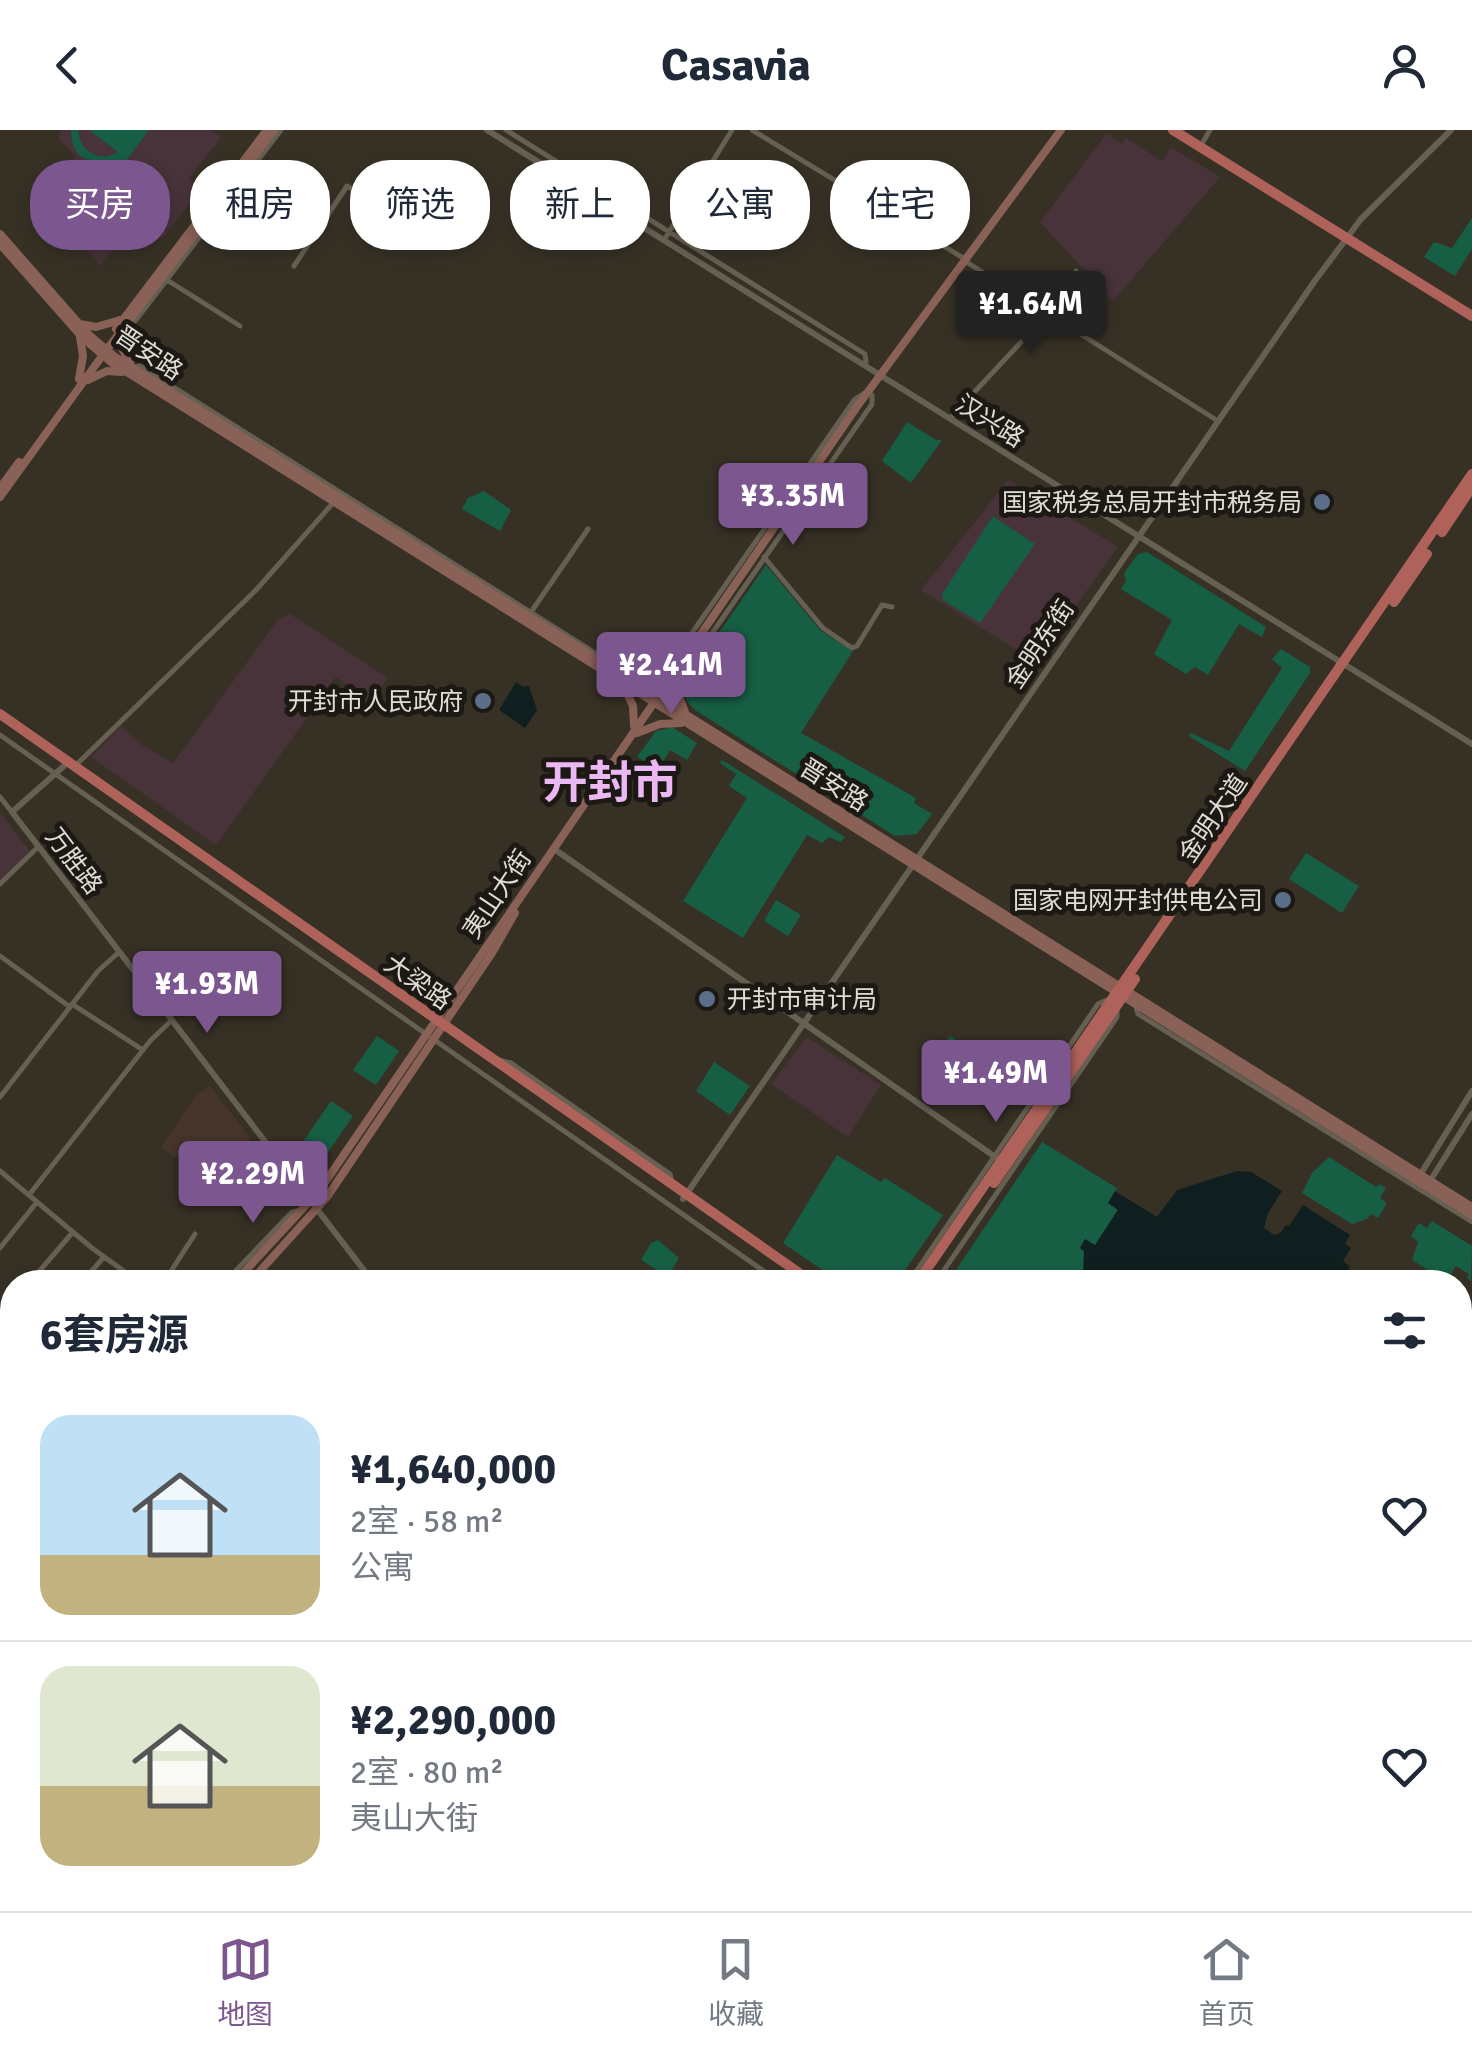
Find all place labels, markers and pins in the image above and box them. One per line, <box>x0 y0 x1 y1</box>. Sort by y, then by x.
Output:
pin: ¥1.64M <box>950 271 1112 356</box>
pin: ¥3.35M <box>712 463 874 548</box>
place label: 国家税务总局开封市税务局 <box>1002 487 1302 518</box>
marker: 国家税务总局开封市税务局 <box>1311 491 1333 513</box>
pin: ¥2.41M <box>590 632 752 717</box>
place label: 开封市人民政府 <box>288 686 463 717</box>
marker: 开封市人民政府 <box>472 690 494 712</box>
place label: 国家电网开封供电公司 <box>1013 885 1263 916</box>
marker: 国家电网开封供电公司 <box>1272 889 1294 911</box>
pin: ¥1.93M <box>126 951 288 1036</box>
place label: 开封市审计局 <box>727 984 877 1015</box>
marker: 开封市审计局 <box>696 988 718 1010</box>
pin: ¥1.49M <box>915 1040 1077 1125</box>
pin: ¥2.29M <box>172 1141 334 1226</box>

